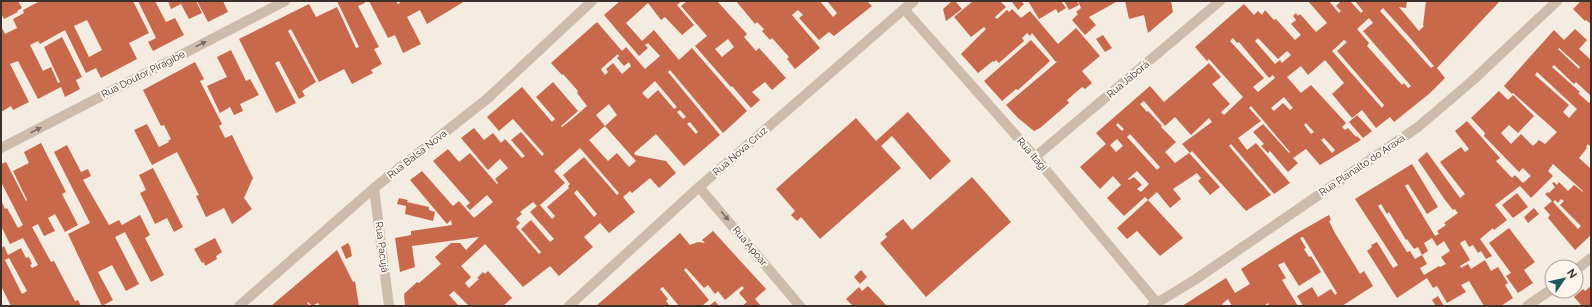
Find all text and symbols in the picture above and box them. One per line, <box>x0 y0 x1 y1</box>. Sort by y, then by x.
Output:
one-way arrow <box>195 41 207 48</box>
street label: Rua Doutor Piragibe <box>99 48 187 100</box>
street label: Rua Jaborá <box>1105 58 1151 100</box>
street label: Rua Nova Cruz <box>711 124 769 178</box>
one-way arrow <box>30 127 41 133</box>
street label: Rua Balsa Nova <box>385 127 449 181</box>
street label: Rua Planalto do Araxá <box>1317 132 1407 198</box>
street label: Rua Itagi <box>1015 135 1049 173</box>
one-way arrow <box>720 211 729 222</box>
street label: Rua Pacujá <box>373 221 391 273</box>
street label: Rua Apoar <box>730 224 770 268</box>
north arrow <box>1544 259 1584 299</box>
text: N <box>1564 267 1580 281</box>

